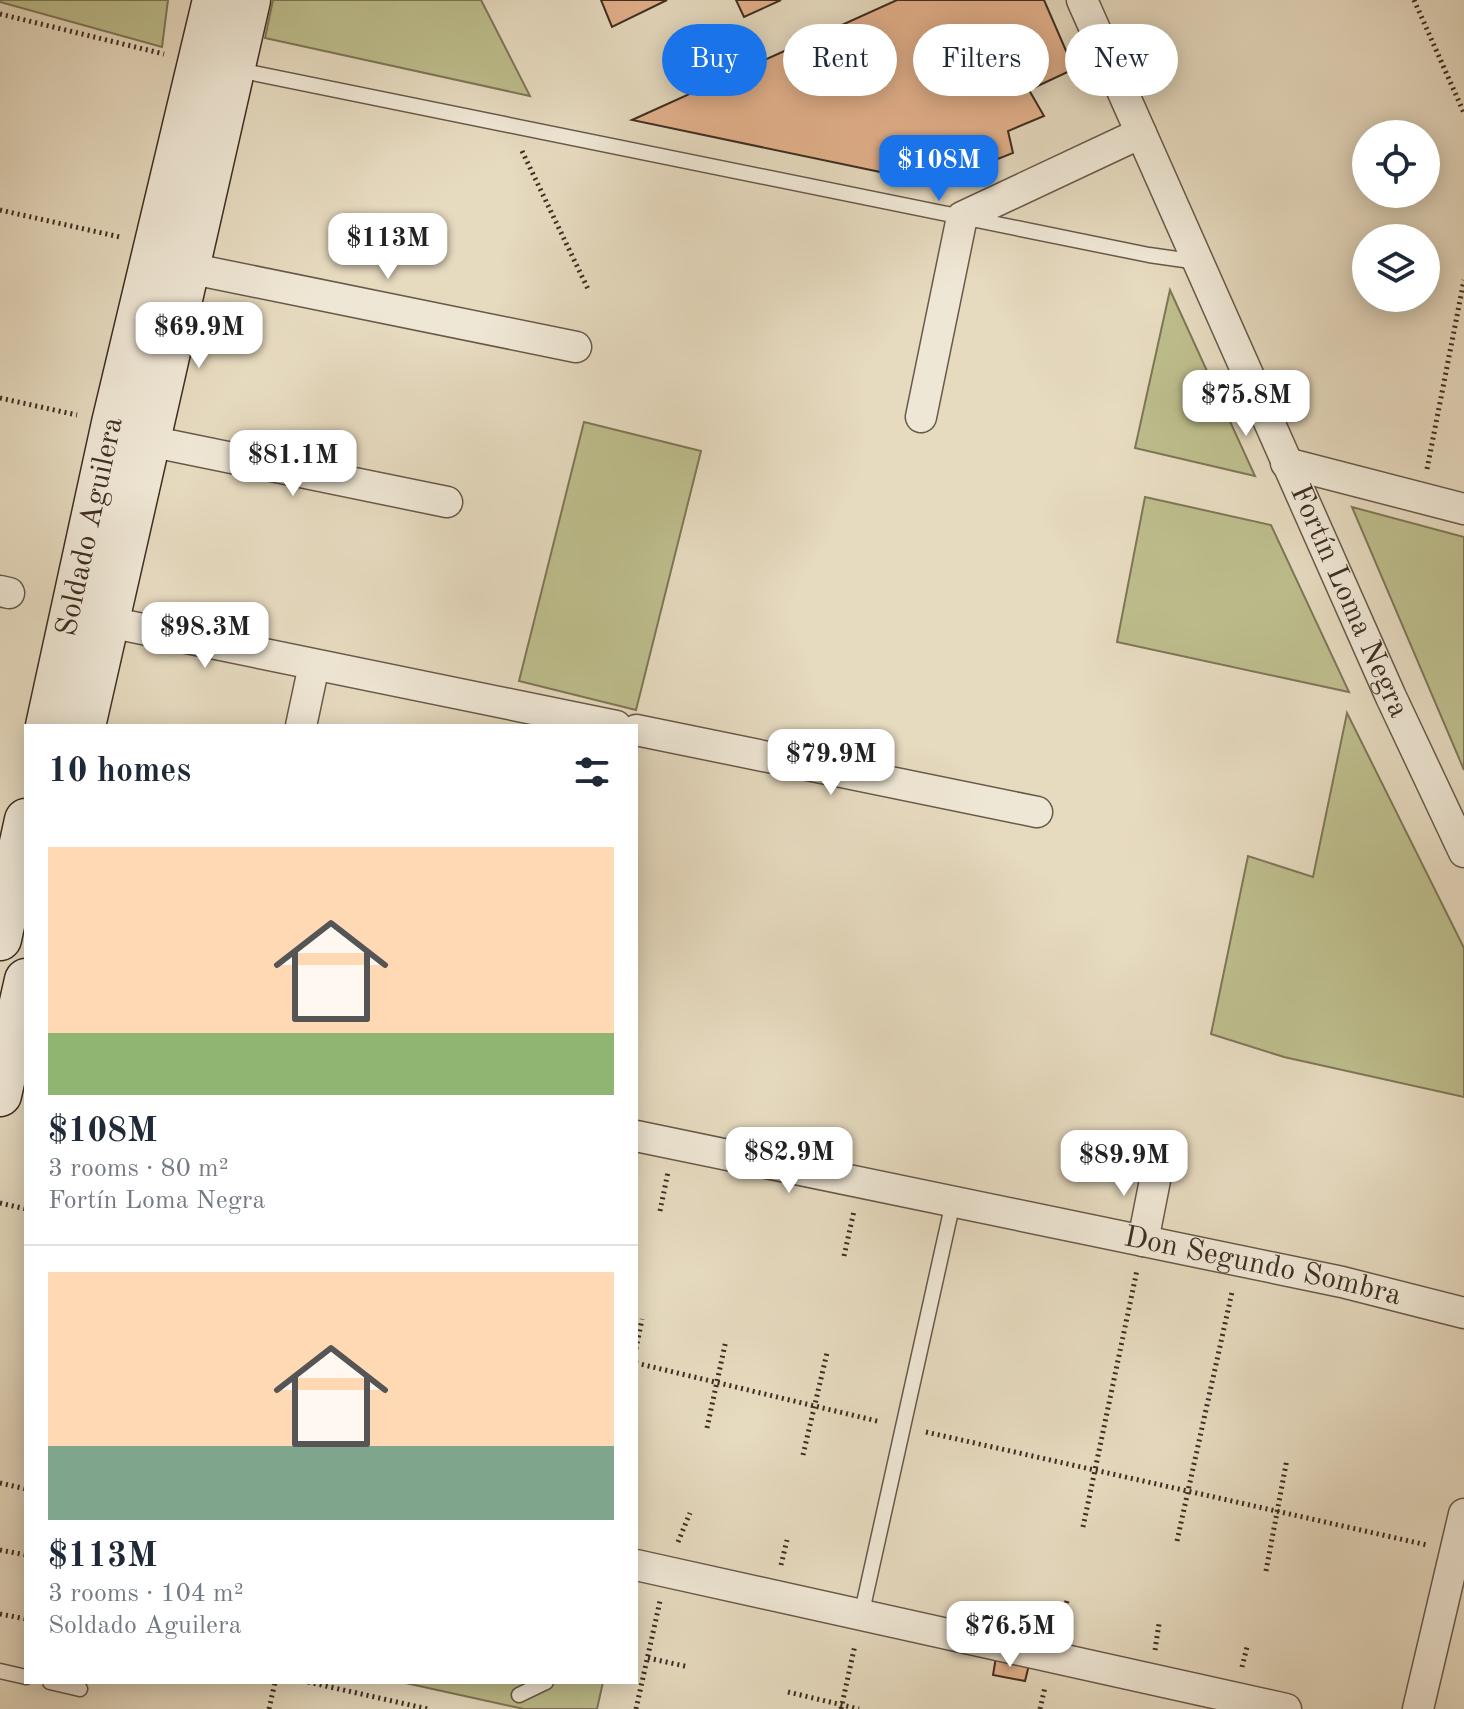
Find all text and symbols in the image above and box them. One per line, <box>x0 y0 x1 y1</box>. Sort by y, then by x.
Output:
chip: Buy <box>662 24 767 96</box>
chip: Rent <box>783 24 897 96</box>
chip: Filters <box>913 24 1049 96</box>
chip: New <box>1065 24 1178 96</box>
map controls <box>1352 120 1440 312</box>
button: locate <box>1352 120 1440 208</box>
pin: $108M <box>883 135 995 203</box>
text: $108M <box>897 148 981 174</box>
pin: $113M <box>332 213 444 281</box>
button: layers <box>1352 224 1440 312</box>
text: $113M <box>346 226 430 252</box>
pin: $69.9M <box>134 302 264 370</box>
text: $69.9M <box>154 315 244 341</box>
pin: $75.8M <box>1181 370 1311 438</box>
text: $75.8M <box>1201 383 1291 409</box>
street label: Soldado Aguilera <box>52 414 129 639</box>
pin: $81.1M <box>228 430 358 498</box>
text: $81.1M <box>248 443 338 469</box>
street label: Fortín Loma Negra <box>1284 481 1414 723</box>
pin: $98.3M <box>140 602 270 670</box>
text: $98.3M <box>160 615 250 641</box>
pin: $79.9M <box>766 729 896 797</box>
text: $79.9M <box>786 742 876 768</box>
icon: filters <box>570 750 614 794</box>
text: 10 homes <box>48 755 191 789</box>
icon: home <box>259 899 403 1043</box>
text: $108M <box>48 1115 157 1149</box>
pin: $82.9M <box>724 1127 854 1195</box>
pin: $89.9M <box>1059 1130 1189 1198</box>
text: $82.9M <box>744 1140 834 1166</box>
text: $89.9M <box>1079 1143 1169 1169</box>
text: 3 rooms · 80 m² <box>48 1156 229 1182</box>
text: Fortín Loma Negra <box>48 1188 265 1214</box>
street label: Don Segundo Sombra <box>1121 1222 1404 1311</box>
icon: home <box>259 1324 403 1468</box>
text: $113M <box>48 1540 157 1574</box>
text: 3 rooms · 104 m² <box>48 1581 244 1607</box>
pin: $76.5M <box>945 1601 1075 1669</box>
text: Soldado Aguilera <box>48 1613 242 1639</box>
text: $76.5M <box>965 1614 1055 1640</box>

